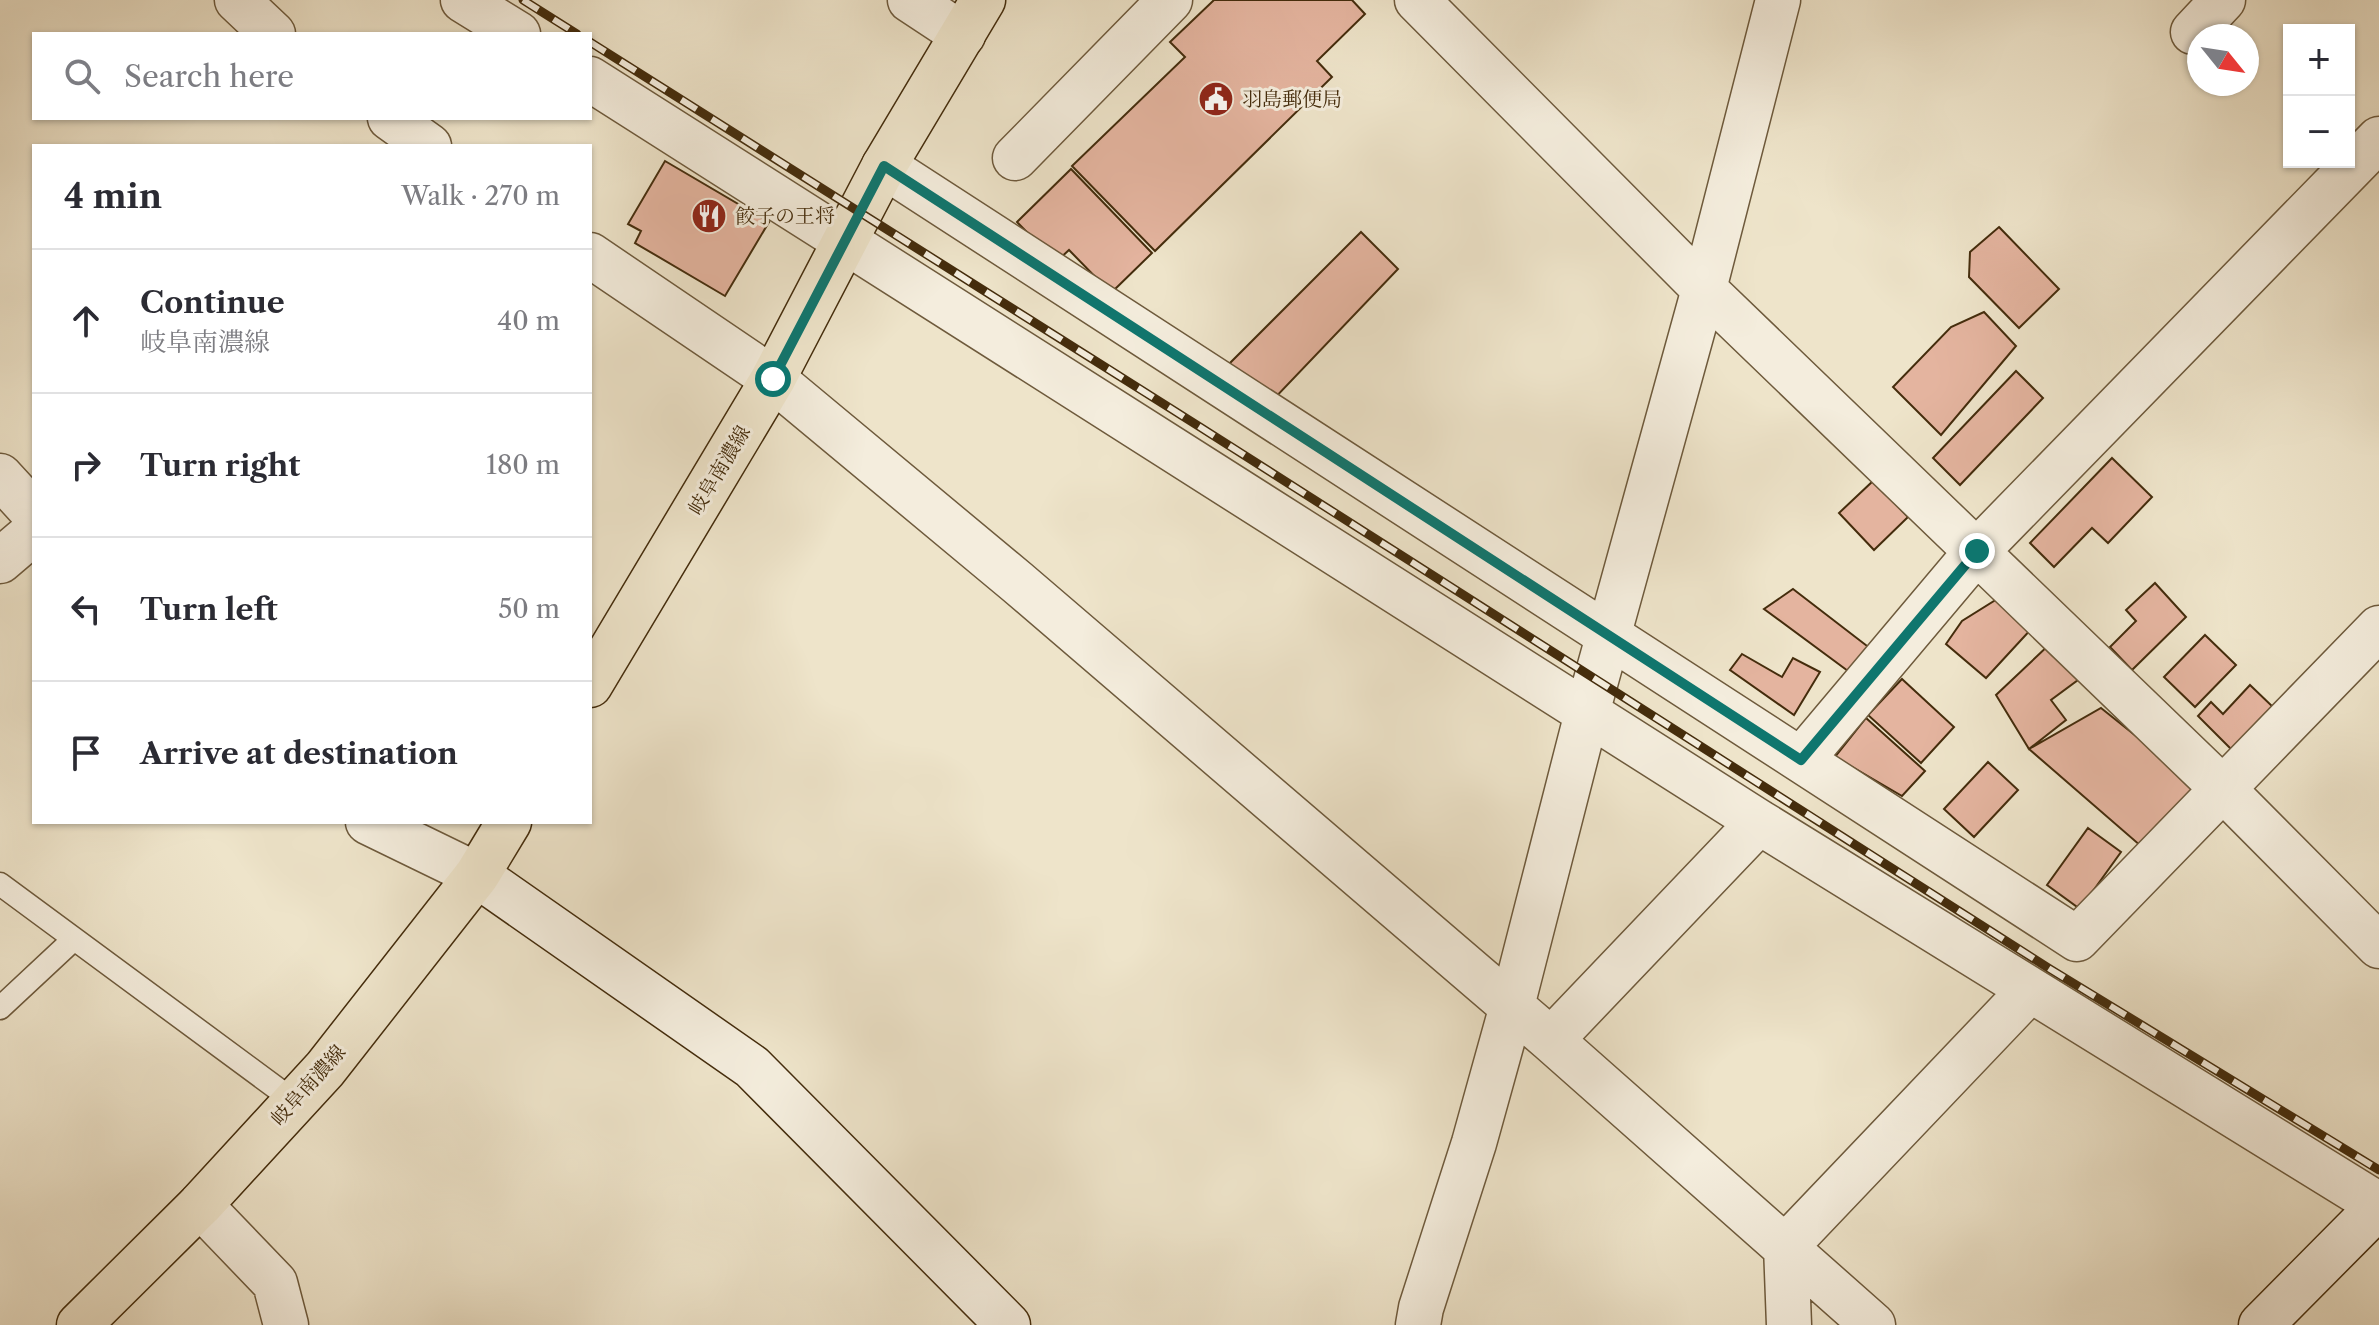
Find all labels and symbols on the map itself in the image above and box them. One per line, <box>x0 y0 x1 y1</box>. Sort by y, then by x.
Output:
north arrow <box>2187 24 2259 96</box>
public building icon: 羽島郵便局 <box>1197 80 1235 118</box>
place label: 羽島郵便局 <box>1242 87 1342 111</box>
restaurant icon: 餃子の王将 <box>690 197 728 235</box>
place label: 餃子の王将 <box>735 204 835 228</box>
route start <box>755 361 791 397</box>
street label: 岐阜南濃線 <box>683 421 755 519</box>
route end <box>1959 533 1995 569</box>
street label: 岐阜南濃線 <box>266 1040 350 1130</box>

